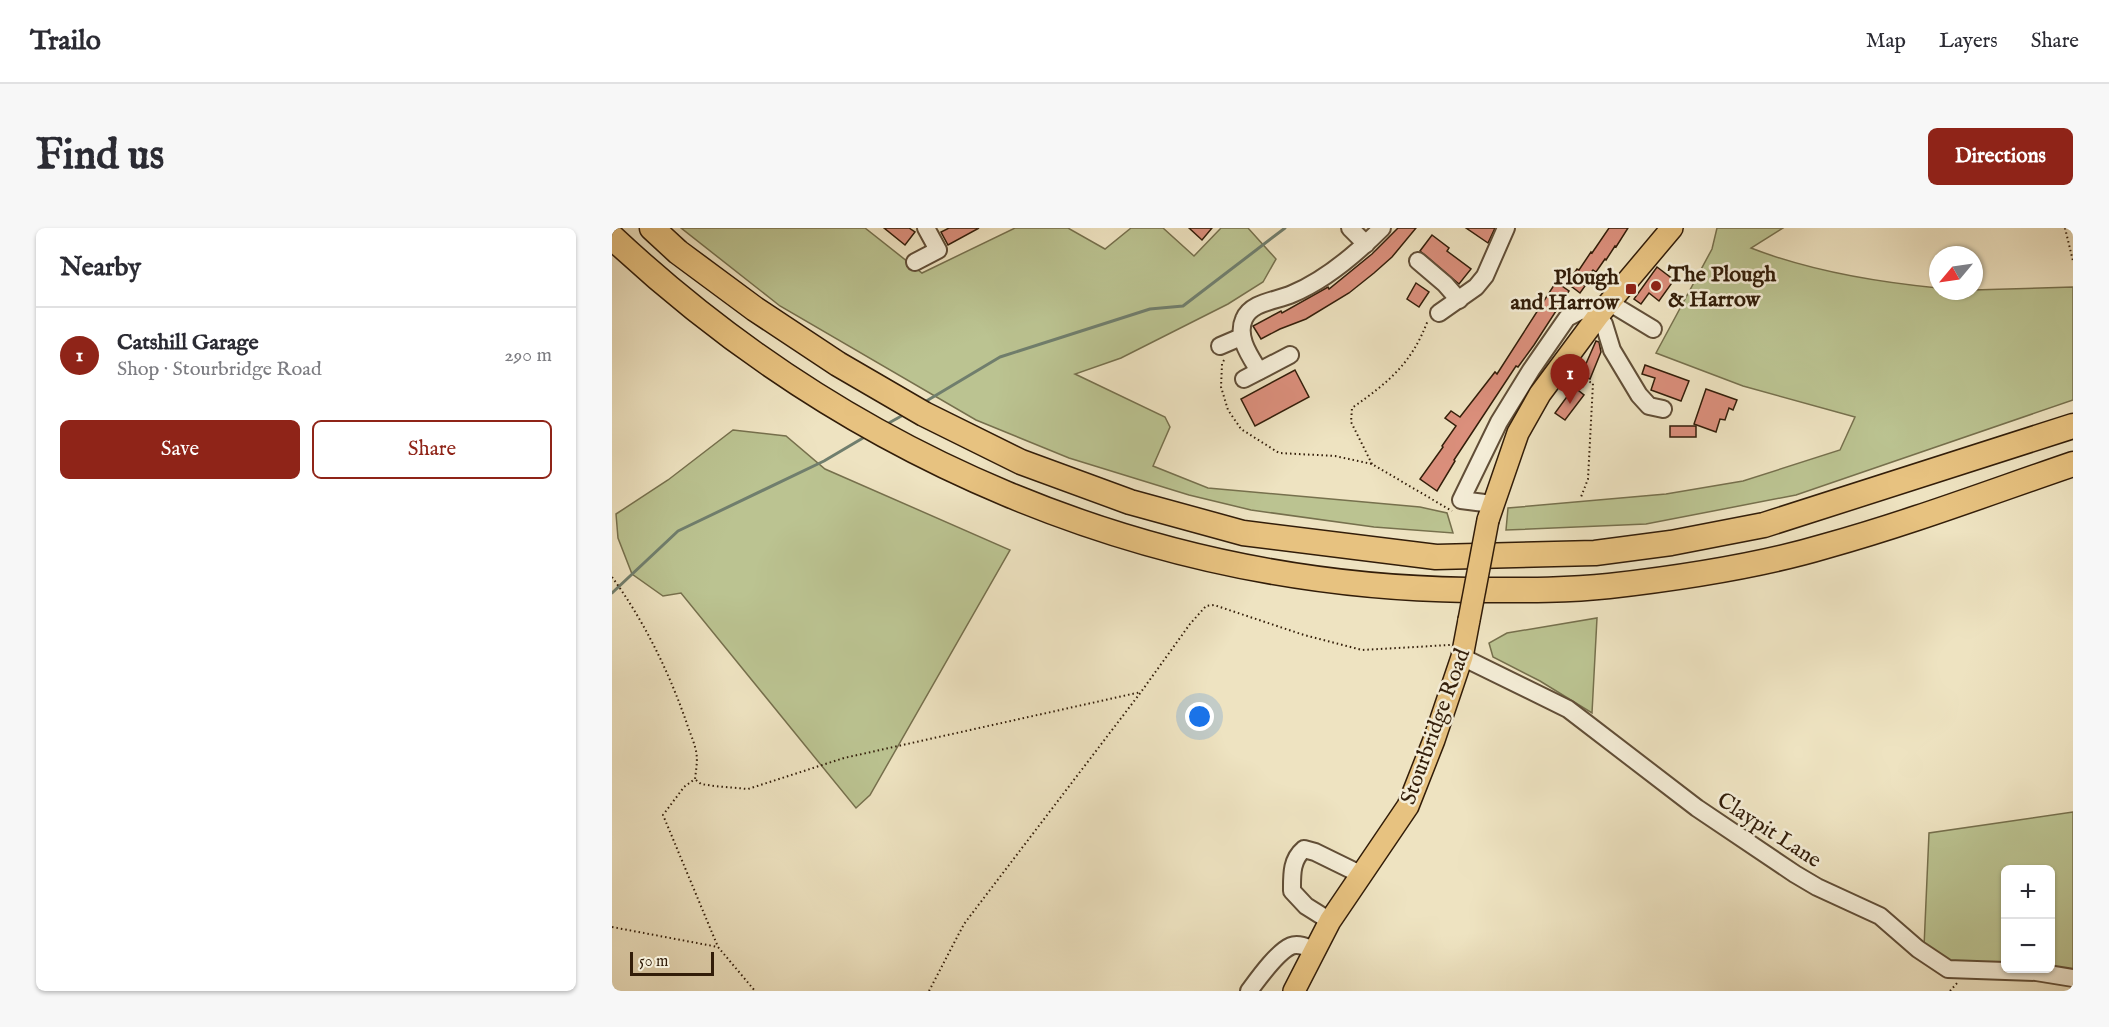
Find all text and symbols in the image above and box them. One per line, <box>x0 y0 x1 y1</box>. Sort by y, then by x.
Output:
text: Trailo <box>30 24 101 59</box>
text: Map <box>1866 28 1906 55</box>
text: Layers <box>1939 28 1998 55</box>
text: Share <box>2031 28 2079 55</box>
button: Directions <box>1928 128 2073 185</box>
text: Find us <box>36 130 164 183</box>
north arrow <box>1929 246 1983 300</box>
text: Nearby <box>60 251 141 284</box>
place label: The Plough & Harrow <box>1667 261 1776 314</box>
place label: Plough and Harrow <box>1511 264 1621 317</box>
marker: The Plough & Harrow <box>1649 279 1663 293</box>
marker: Plough and Harrow <box>1624 282 1638 296</box>
text: Catshill Garage <box>117 329 259 357</box>
text: 1 <box>76 343 83 368</box>
text: 290 m <box>504 343 552 368</box>
pin: 1 <box>1550 354 1590 404</box>
text: Shop · Stourbridge Road <box>117 357 322 382</box>
button: Save <box>60 420 300 479</box>
button: Share <box>312 420 552 479</box>
street label: Stourbridge Road <box>1395 645 1477 808</box>
your location <box>1185 702 1214 731</box>
street label: Claypit Lane <box>1711 787 1826 875</box>
map controls <box>2001 865 2055 973</box>
button: + <box>2001 865 2055 919</box>
button: − <box>2001 919 2055 973</box>
scale bar <box>630 949 714 976</box>
text: 50 m <box>639 952 668 972</box>

